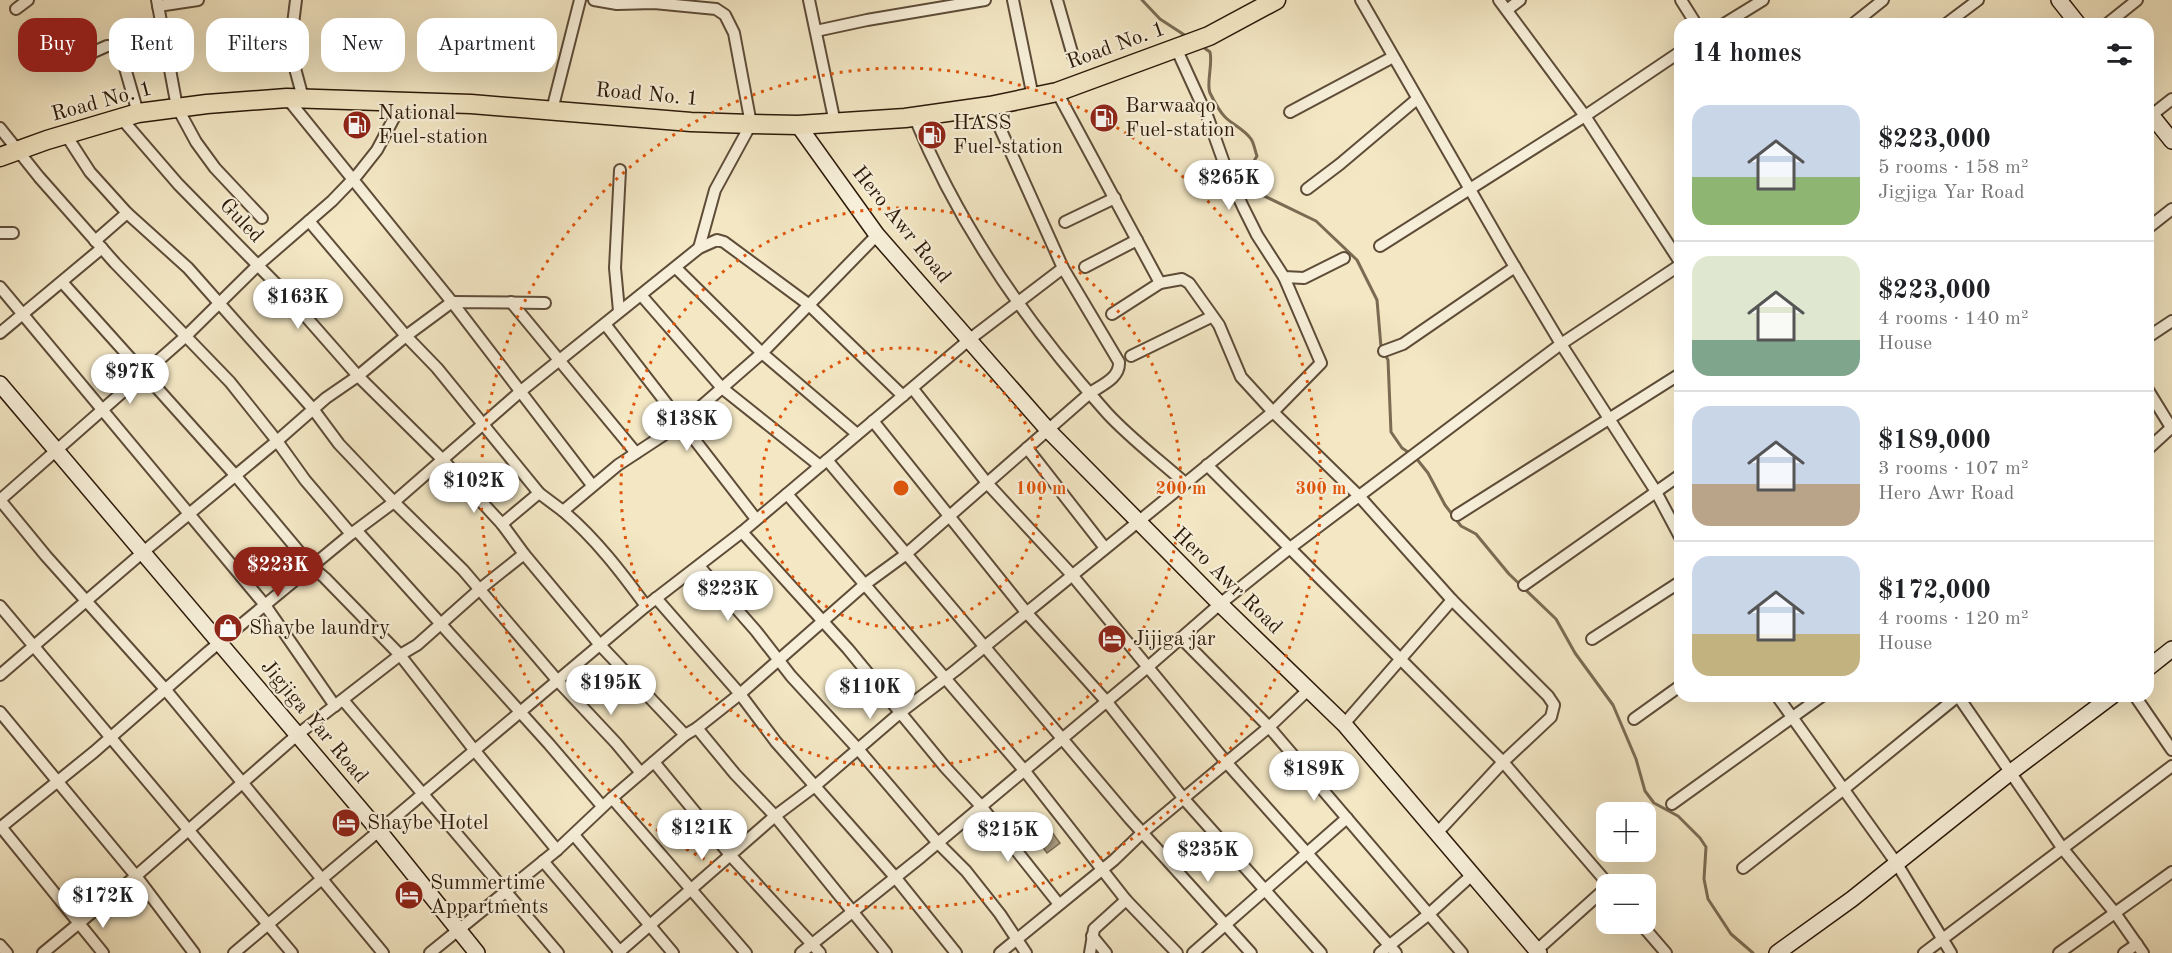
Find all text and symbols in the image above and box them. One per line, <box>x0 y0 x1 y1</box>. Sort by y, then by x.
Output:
chip: Buy <box>18 18 97 72</box>
chip: Rent <box>109 18 194 72</box>
chip: Filters <box>206 18 309 72</box>
chip: New <box>321 18 405 72</box>
chip: Apartment <box>417 18 557 72</box>
street label: Road No. 1 <box>1064 18 1168 74</box>
icon: filters <box>2103 38 2136 71</box>
text: 14 homes <box>1692 41 1801 67</box>
street label: Road No. 1 <box>49 79 155 125</box>
street label: Road No. 1 <box>595 80 699 110</box>
place label: Barwaaqo Fuel-station <box>1125 96 1235 141</box>
fuel station icon: Barwaaqo Fuel-station <box>1088 102 1120 134</box>
place label: National Fuel-station <box>378 103 488 148</box>
fuel station icon: National Fuel-station <box>341 109 373 141</box>
place label: HASS Fuel-station <box>953 113 1063 158</box>
fuel station icon: HASS Fuel-station <box>916 119 948 151</box>
text: $223,000 <box>1878 127 1991 153</box>
icon: home <box>1740 129 1812 201</box>
text: 5 rooms · 158 m² <box>1878 158 2028 178</box>
pin: $265K <box>1187 160 1271 211</box>
street label: Hero Awr Road <box>848 163 954 287</box>
text: $265K <box>1198 169 1260 189</box>
text: Jigjiga Yar Road <box>1878 183 2025 203</box>
street label: Guled <box>215 195 267 247</box>
text: $223,000 <box>1878 278 1991 304</box>
pin: $163K <box>256 279 340 330</box>
icon: home <box>1740 280 1812 352</box>
text: $163K <box>267 288 329 308</box>
text: 4 rooms · 140 m² <box>1878 309 2028 329</box>
text: House <box>1878 334 1932 354</box>
pin: $97K <box>94 354 166 405</box>
text: $97K <box>105 363 155 383</box>
pin: $138K <box>645 401 729 452</box>
text: $138K <box>656 410 718 430</box>
text: $189,000 <box>1878 428 1991 454</box>
icon: home <box>1740 430 1812 502</box>
text: 3 rooms · 107 m² <box>1878 459 2028 479</box>
pin: $102K <box>432 463 516 514</box>
text: $102K <box>443 472 505 492</box>
centre of rings <box>891 478 911 498</box>
text: 100 m <box>1016 480 1066 498</box>
text: 200 m <box>1156 480 1206 498</box>
text: 300 m <box>1296 480 1346 498</box>
text: Hero Awr Road <box>1878 484 2015 504</box>
street label: Hero Awr Road <box>1168 524 1286 638</box>
pin: $223K <box>236 547 320 598</box>
text: $223K <box>247 556 309 576</box>
pin: $223K <box>686 571 770 622</box>
text: $172,000 <box>1878 578 1991 604</box>
text: $223K <box>697 580 759 600</box>
icon: home <box>1740 580 1812 652</box>
text: 4 rooms · 120 m² <box>1878 609 2028 629</box>
shop icon: Shaybe laundry <box>212 612 244 644</box>
place label: Shaybe laundry <box>249 618 390 639</box>
hotel icon: Jijiga jar <box>1096 623 1128 655</box>
place label: Jijiga jar <box>1133 629 1216 650</box>
text: House <box>1878 634 1932 654</box>
street label: Jigjiga Yar Road <box>256 656 372 788</box>
pin: $195K <box>569 665 653 716</box>
pin: $110K <box>828 669 912 720</box>
text: $195K <box>580 674 642 694</box>
text: $110K <box>839 678 901 698</box>
pin: $189K <box>1272 751 1356 802</box>
text: $189K <box>1283 760 1345 780</box>
map controls <box>1596 802 1656 934</box>
button: + <box>1596 802 1656 862</box>
hotel icon: Shaybe Hotel <box>330 807 362 839</box>
pin: $121K <box>660 810 744 861</box>
pin: $215K <box>966 812 1050 863</box>
place label: Shaybe Hotel <box>367 813 489 834</box>
text: $121K <box>671 819 733 839</box>
text: $215K <box>977 821 1039 841</box>
pin: $235K <box>1166 832 1250 883</box>
text: $235K <box>1177 841 1239 861</box>
place label: Summertime Appartments <box>430 873 548 918</box>
button: − <box>1596 874 1656 934</box>
pin: $172K <box>61 878 145 929</box>
hotel icon: Summertime Appartments <box>393 879 425 911</box>
text: $172K <box>72 887 134 907</box>

